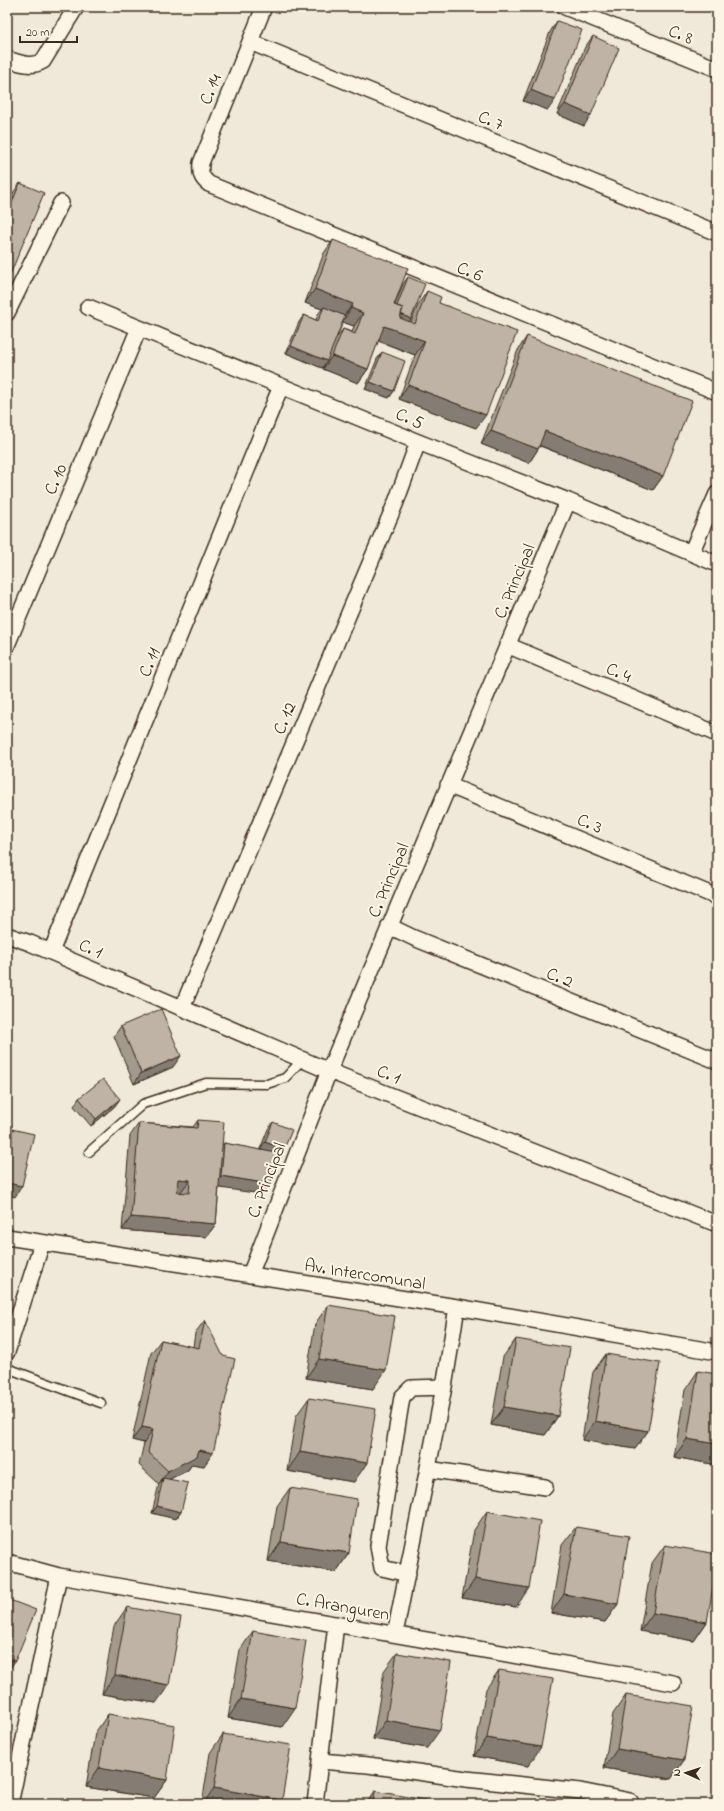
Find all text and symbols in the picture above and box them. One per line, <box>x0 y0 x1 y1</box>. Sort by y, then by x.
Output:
scale bar <box>20 18 77 44</box>
street label: C. 8 <box>664 19 697 53</box>
text: 20 m <box>26 24 49 42</box>
street label: C. 14 <box>194 70 230 109</box>
street label: C. 7 <box>474 105 507 139</box>
street label: C. 6 <box>452 256 486 290</box>
street label: C. 5 <box>391 402 427 437</box>
street label: C. 10 <box>39 460 75 499</box>
street label: C. Principal <box>488 540 543 623</box>
street label: C. 11 <box>133 644 169 681</box>
street label: C. 4 <box>601 657 636 691</box>
street label: C. 12 <box>267 699 304 739</box>
street label: C. 3 <box>572 808 606 842</box>
street label: C. Principal <box>362 839 417 922</box>
street label: C. 1 <box>74 933 106 967</box>
street label: C. 2 <box>542 962 577 996</box>
street label: C. 1 <box>372 1059 404 1092</box>
street label: C. Principal <box>242 1139 294 1222</box>
street label: Av. Intercomunal <box>302 1254 427 1298</box>
street label: C. Aranguren <box>294 1587 391 1630</box>
north arrow <box>666 1753 706 1793</box>
text: N <box>669 1768 685 1777</box>

